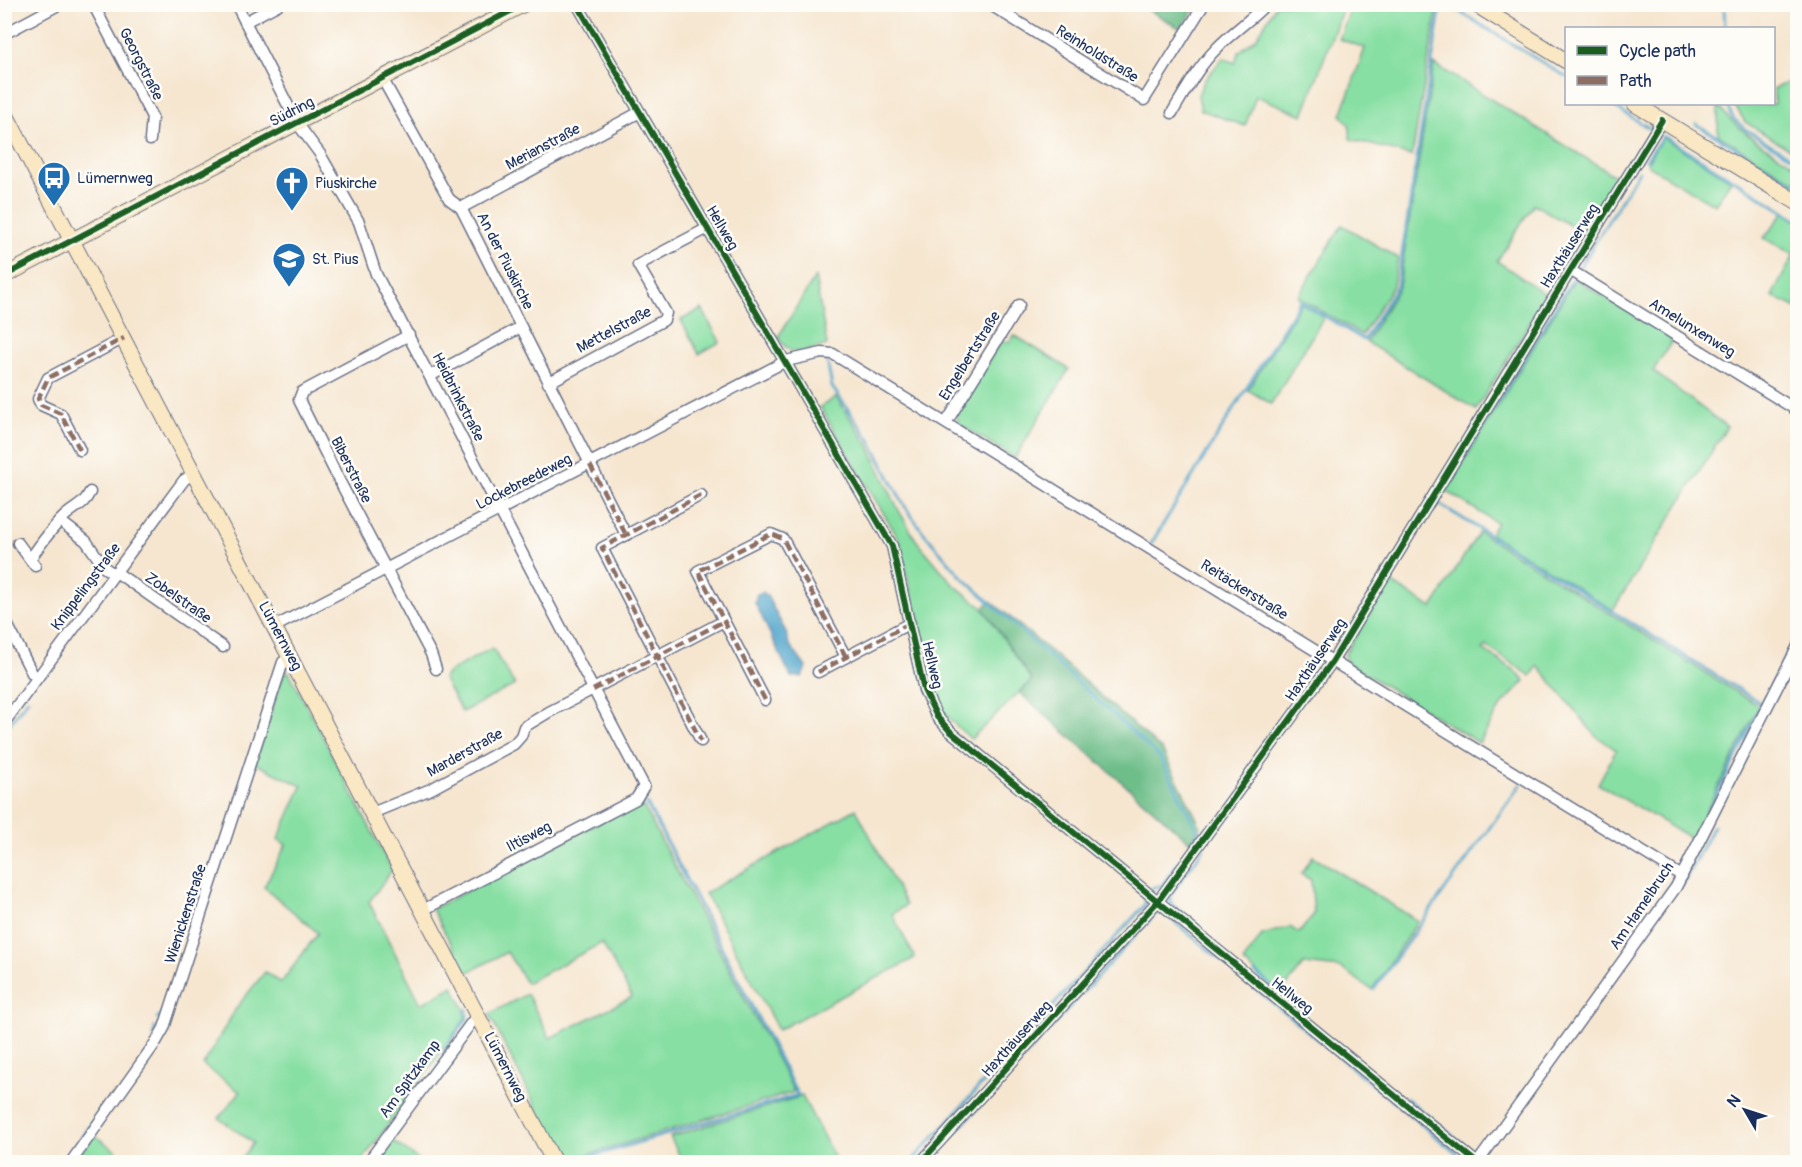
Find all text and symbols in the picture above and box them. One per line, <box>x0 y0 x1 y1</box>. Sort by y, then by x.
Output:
street label: Reinholdstraße <box>1052 21 1142 87</box>
street label: Georgstraße <box>115 25 168 104</box>
legend <box>1565 27 1775 105</box>
text: Cycle path <box>1619 40 1696 63</box>
text: Path <box>1619 70 1652 93</box>
street label: Südring <box>266 93 318 131</box>
street label: Merianstraße <box>503 119 584 175</box>
bus stop icon: Lümernweg <box>36 160 72 207</box>
church icon: Piuskirche <box>274 165 310 212</box>
place label: Lümernweg <box>77 169 153 188</box>
place label: Piuskirche <box>315 174 377 193</box>
street label: Haxthäuserweg <box>1536 200 1604 292</box>
street label: Hellweg <box>702 202 742 254</box>
street label: An der Piuskirche <box>472 209 538 313</box>
school or university icon: St. Pius <box>271 241 307 288</box>
place label: St. Pius <box>312 250 359 269</box>
street label: Amelunxenweg <box>1645 294 1739 362</box>
street label: Mettelstraße <box>573 302 655 358</box>
street label: Engelbertstraße <box>935 307 1005 404</box>
street label: Heidbrinkstraße <box>428 349 489 445</box>
street label: Biberstraße <box>326 434 376 507</box>
street label: Lockebreedeweg <box>473 450 575 514</box>
street label: Knippelingstraße <box>47 539 125 634</box>
street label: Reitäckerstraße <box>1197 556 1292 625</box>
street label: Zobelstraße <box>141 568 215 628</box>
street label: Lümernweg <box>254 598 306 674</box>
street label: Haxthäuserweg <box>1281 615 1351 705</box>
street label: Hellweg <box>917 639 947 691</box>
street label: Marderstraße <box>424 724 507 782</box>
street label: Iltisweg <box>503 817 555 857</box>
street label: Am Hamelbruch <box>1606 859 1678 953</box>
street label: Wienickenstraße <box>161 861 211 966</box>
street label: Hellweg <box>1267 973 1317 1019</box>
street label: Haxthäuserweg <box>978 997 1056 1081</box>
street label: Lümernweg <box>479 1029 531 1105</box>
street label: Am Spitzkamp <box>375 1036 445 1122</box>
north arrow <box>1715 1080 1775 1140</box>
text: N <box>1723 1091 1745 1112</box>

